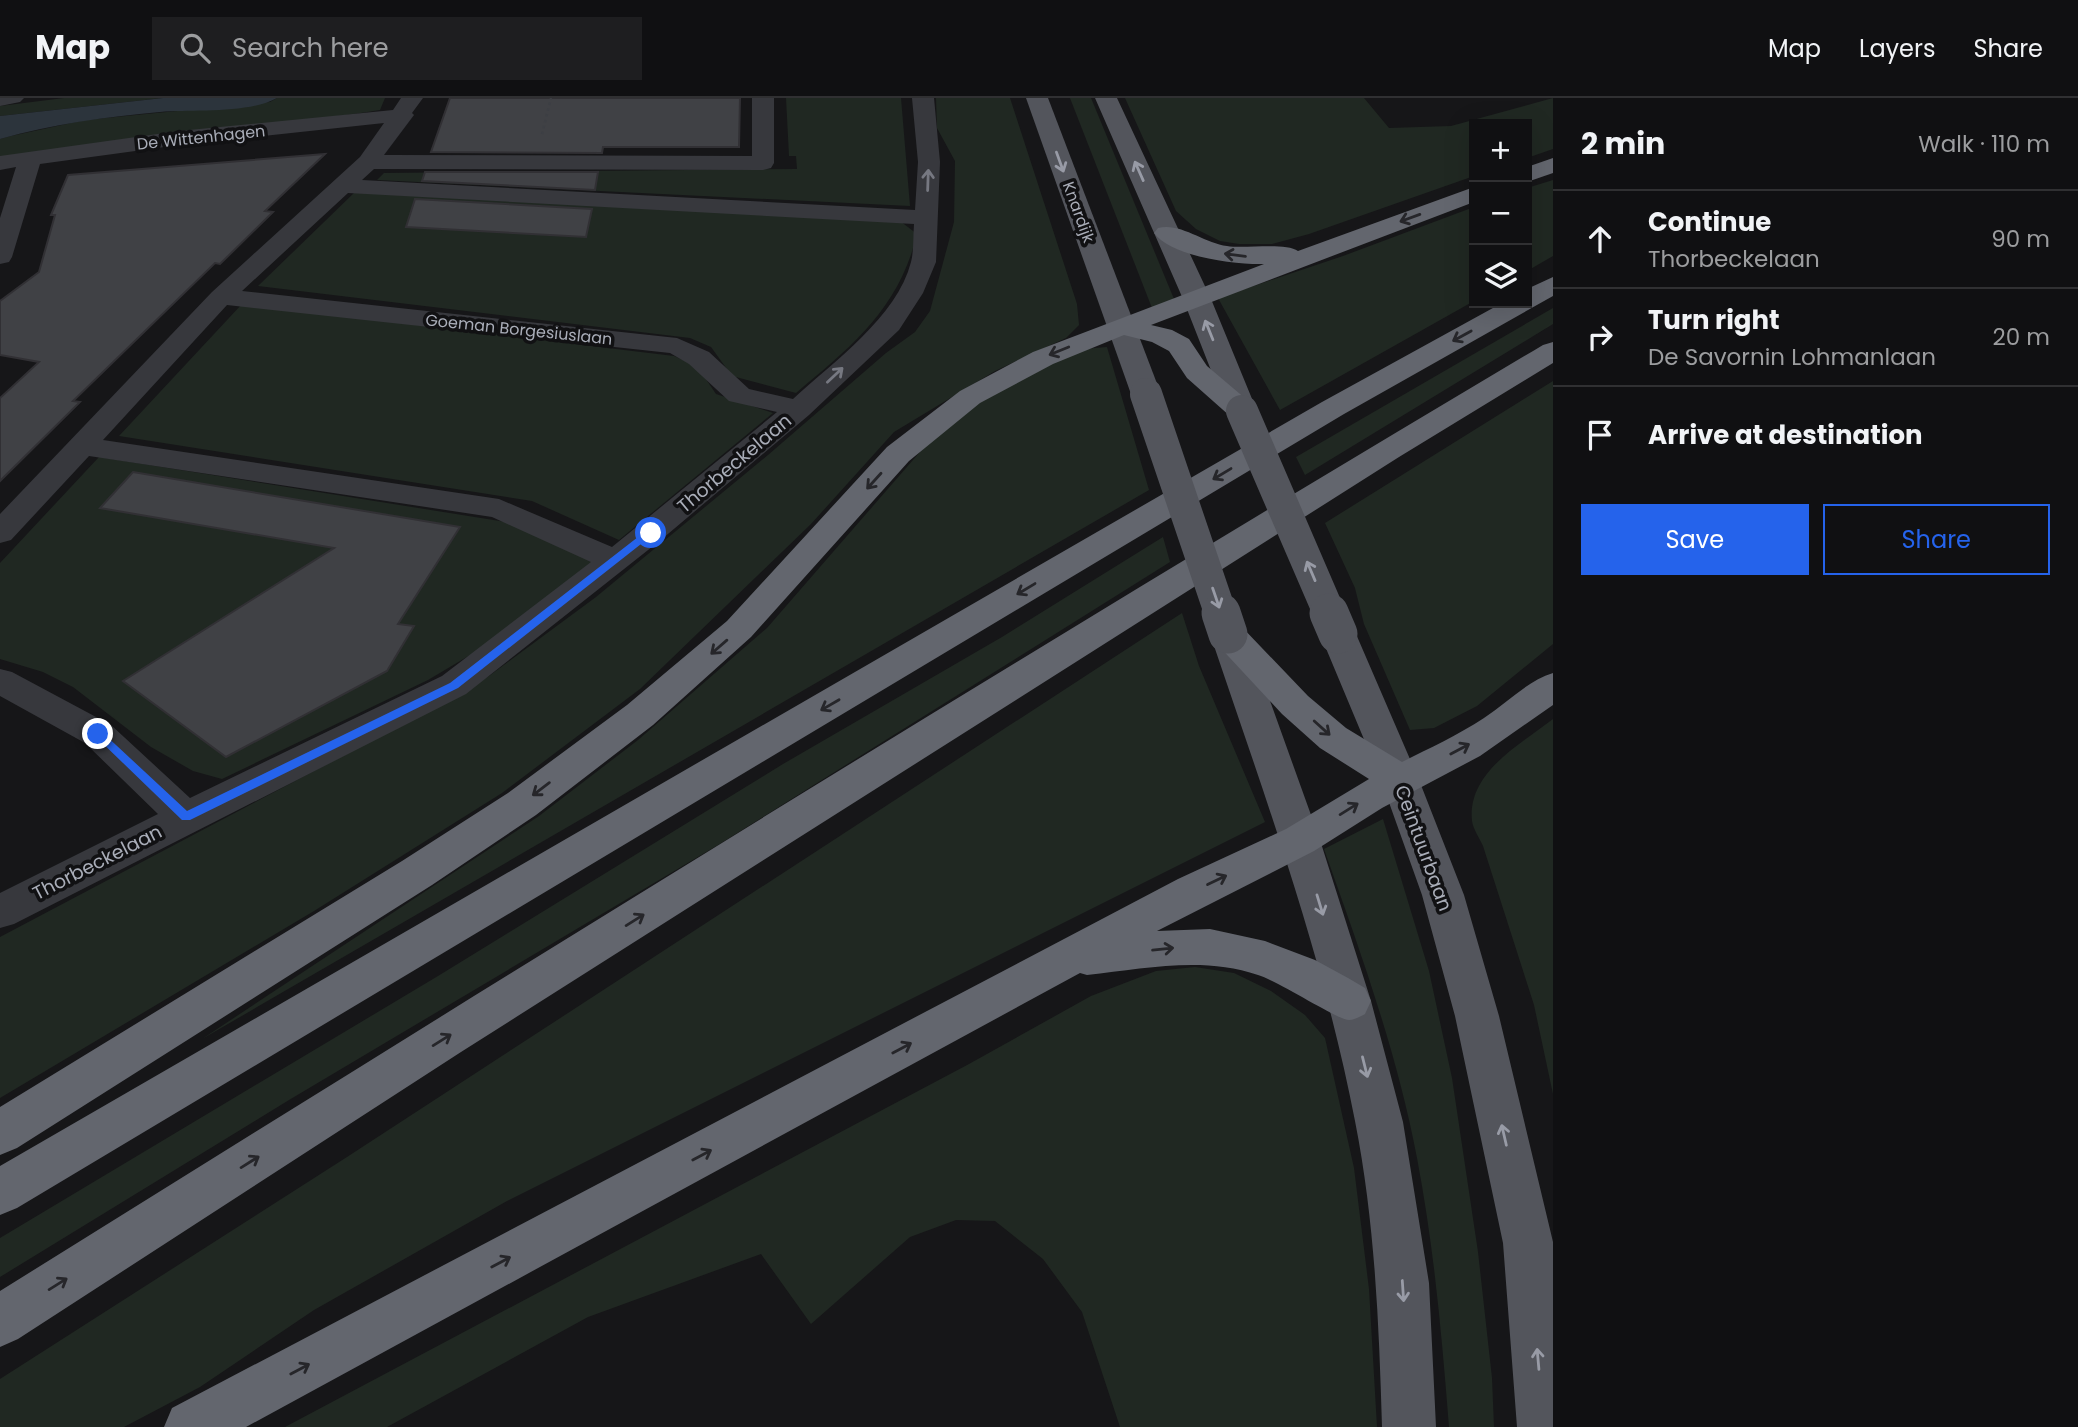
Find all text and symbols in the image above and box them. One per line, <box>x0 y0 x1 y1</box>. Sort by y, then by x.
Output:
search box <box>152 17 642 80</box>
text: Map <box>35 24 110 71</box>
icon: search <box>176 29 214 67</box>
text: Search here <box>232 30 389 66</box>
text: Map <box>1768 32 1821 65</box>
text: Layers <box>1859 32 1935 65</box>
text: Share <box>1973 32 2043 65</box>
street label: De Wittenhagen <box>136 119 266 156</box>
map controls <box>1469 119 1532 308</box>
button: + <box>1469 119 1532 182</box>
text: 2 min <box>1581 122 1665 165</box>
text: Walk · 110 m <box>1918 128 2050 160</box>
one-way arrow <box>1055 150 1068 172</box>
one-way arrow <box>1131 161 1145 182</box>
one-way arrow <box>922 169 935 192</box>
street label: Knardijk <box>1057 178 1100 247</box>
button: − <box>1469 182 1532 245</box>
text: Continue <box>1648 204 1771 240</box>
one-way arrow <box>1400 213 1422 225</box>
icon: ahead <box>1581 220 1619 258</box>
text: 90 m <box>1991 223 2050 255</box>
text: Thorbeckelaan <box>1648 243 1820 275</box>
button: layers <box>1469 245 1532 308</box>
one-way arrow <box>1224 248 1247 261</box>
text: Turn right <box>1648 302 1780 338</box>
street label: Goeman Borgesiuslaan <box>424 308 614 351</box>
icon: right <box>1581 318 1619 356</box>
one-way arrow <box>1202 319 1215 341</box>
text: 20 m <box>1992 321 2050 353</box>
one-way arrow <box>1452 330 1473 343</box>
text: De Savornin Lohmanlaan <box>1648 341 1936 373</box>
one-way arrow <box>1048 346 1070 359</box>
one-way arrow <box>826 367 844 383</box>
street label: Thorbeckelaan <box>671 407 797 519</box>
icon: arrive <box>1581 416 1619 454</box>
text: Arrive at destination <box>1648 417 1923 453</box>
one-way arrow <box>1213 467 1233 481</box>
one-way arrow <box>866 472 882 490</box>
button: Save <box>1581 504 1809 575</box>
button: Share <box>1823 504 2050 575</box>
route start <box>635 517 666 548</box>
one-way arrow <box>1304 561 1317 583</box>
one-way arrow <box>1017 583 1037 597</box>
one-way arrow <box>1211 586 1223 608</box>
one-way arrow <box>710 639 728 655</box>
one-way arrow <box>821 698 841 712</box>
route end <box>82 718 113 749</box>
one-way arrow <box>1312 720 1330 736</box>
one-way arrow <box>1450 742 1470 756</box>
one-way arrow <box>532 781 551 796</box>
street label: Ceintuurbaan <box>1388 781 1459 915</box>
one-way arrow <box>1339 802 1359 816</box>
street label: Thorbeckelaan <box>28 818 167 907</box>
one-way arrow <box>1206 872 1227 886</box>
one-way arrow <box>1314 894 1327 916</box>
one-way arrow <box>624 912 644 926</box>
one-way arrow <box>1152 943 1174 956</box>
one-way arrow <box>431 1033 451 1047</box>
one-way arrow <box>892 1041 912 1055</box>
one-way arrow <box>1359 1055 1372 1078</box>
one-way arrow <box>1497 1124 1510 1147</box>
one-way arrow <box>691 1148 711 1162</box>
one-way arrow <box>239 1155 259 1169</box>
one-way arrow <box>490 1255 511 1268</box>
one-way arrow <box>47 1277 67 1291</box>
one-way arrow <box>1397 1279 1410 1302</box>
one-way arrow <box>1532 1348 1545 1371</box>
one-way arrow <box>289 1362 310 1375</box>

